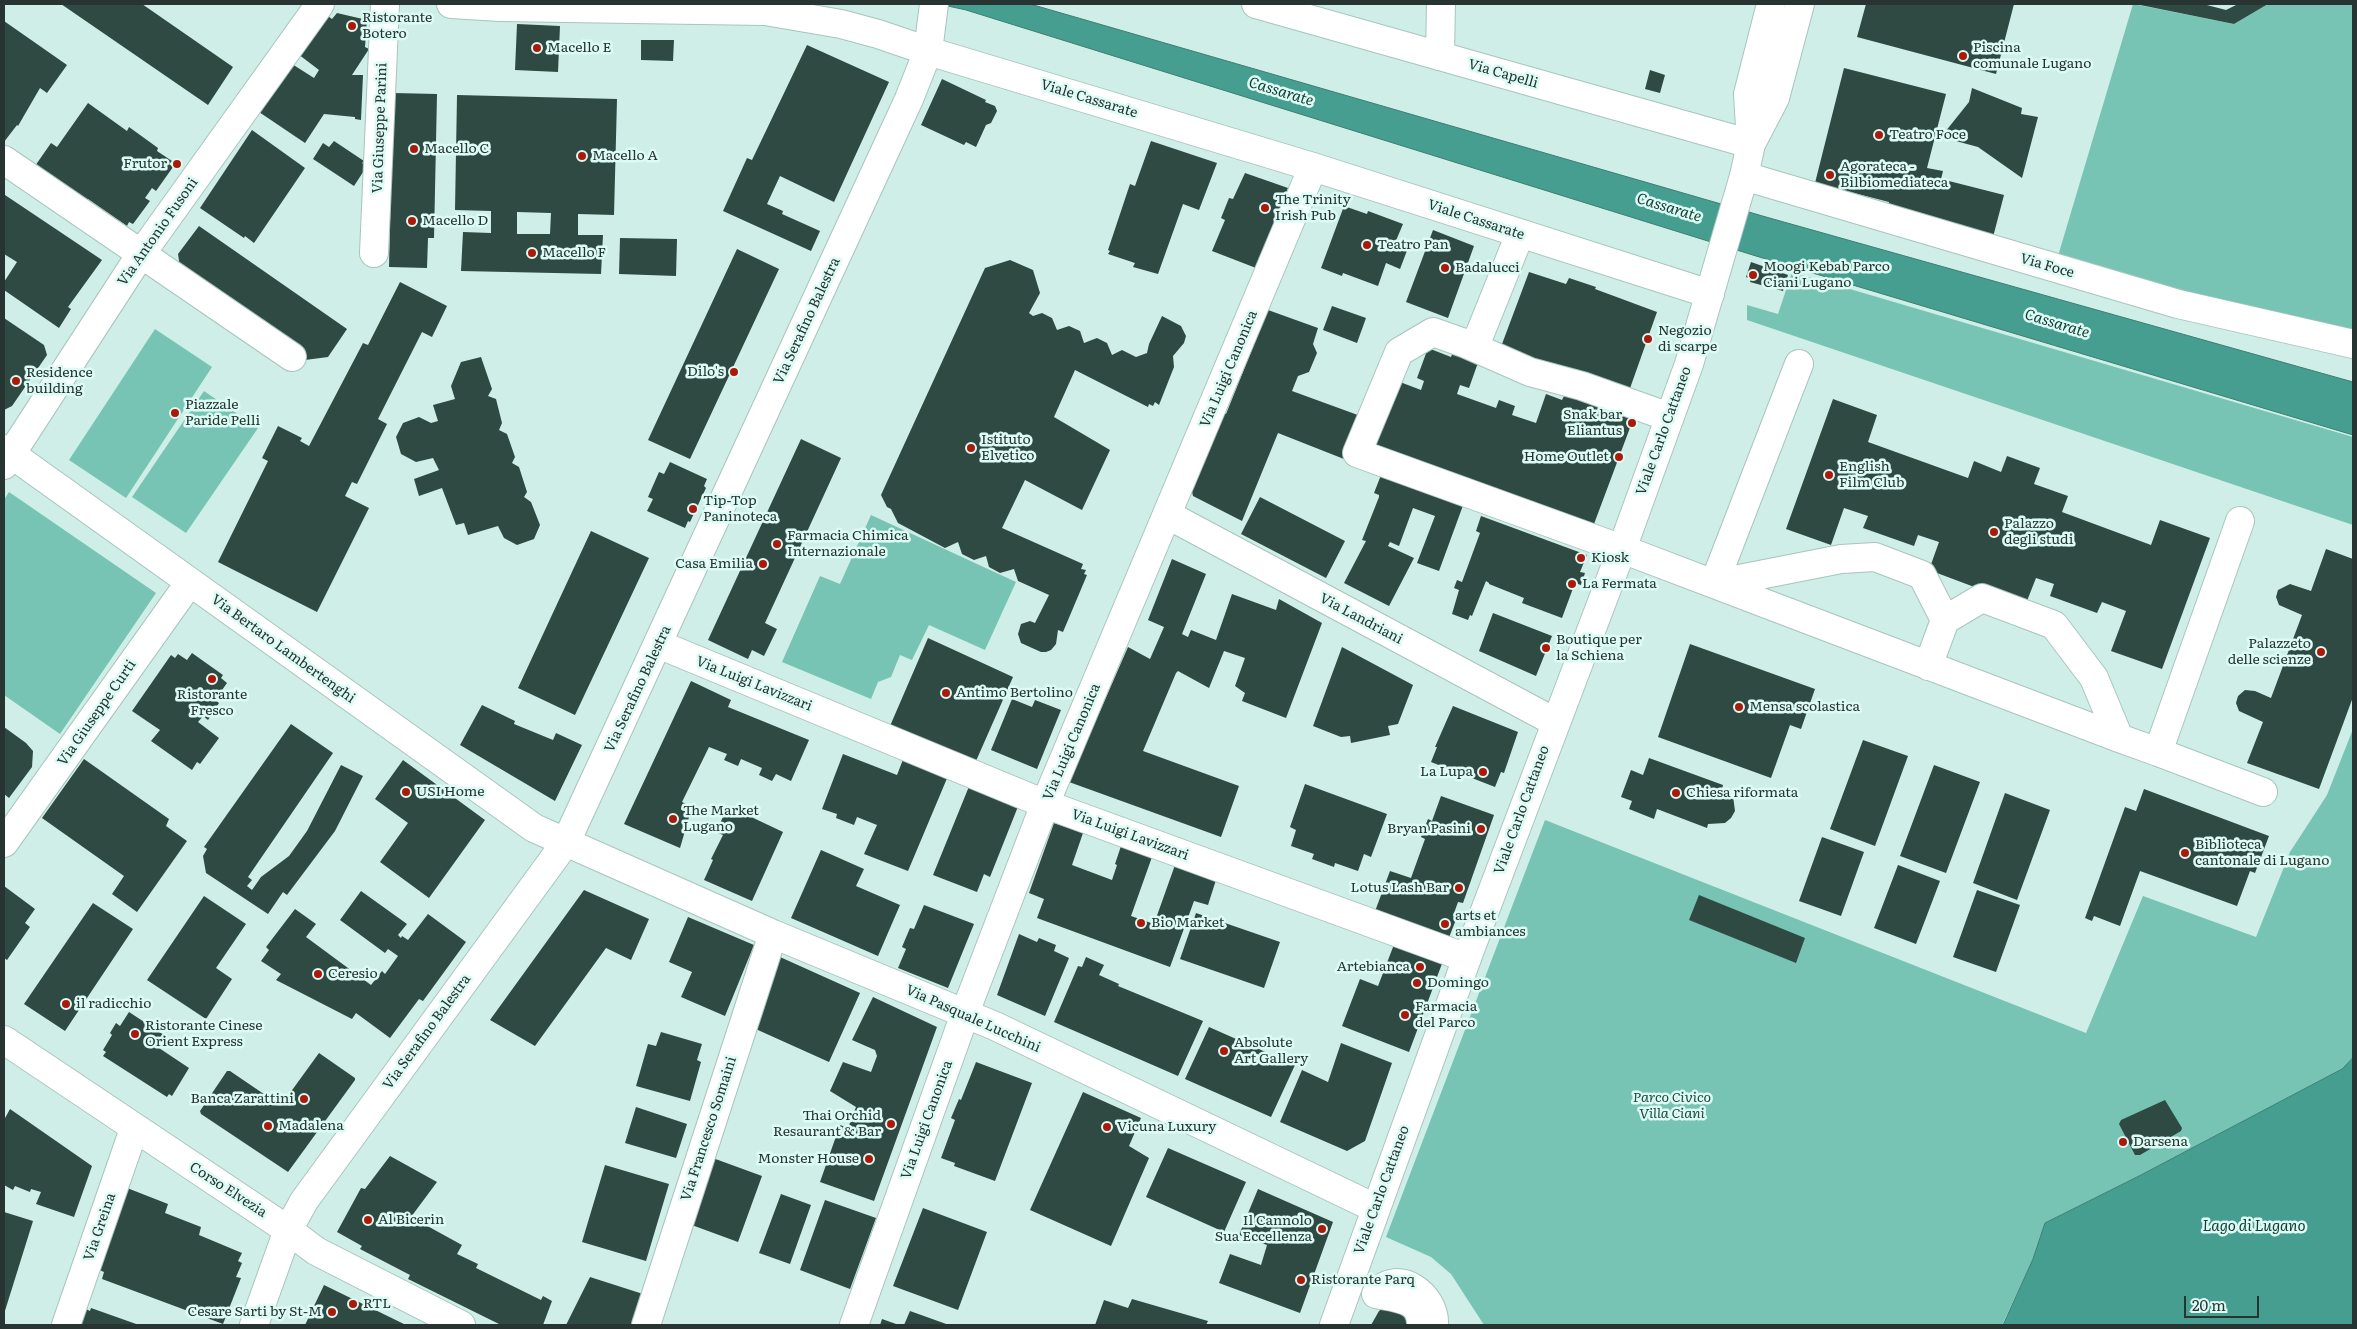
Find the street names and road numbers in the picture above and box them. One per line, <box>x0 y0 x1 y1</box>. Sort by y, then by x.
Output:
street label: Via Capelli <box>1466 56 1540 92</box>
street label: Via Giuseppe Parini <box>369 62 391 194</box>
street label: Viale Cassarate <box>1038 76 1140 122</box>
street label: Via Antonio Fusoni <box>114 175 202 289</box>
street label: Viale Cassarate <box>1426 196 1526 244</box>
street label: Via Foce <box>2018 250 2076 282</box>
street label: Via Serafino Balestra <box>770 255 844 387</box>
street label: Via Luigi Canonica <box>1197 308 1261 430</box>
street label: Viale Carlo Cattaneo <box>1633 364 1695 498</box>
street label: Via Landriani <box>1317 590 1405 648</box>
street label: Via Bertaro Lambertenghi <box>208 591 358 707</box>
street label: Via Serafino Balestra <box>601 623 675 755</box>
street label: Via Luigi Lavizzari <box>693 653 815 715</box>
street label: Via Giuseppe Curti <box>54 657 140 769</box>
street label: Via Luigi Canonica <box>1040 681 1104 803</box>
street label: Viale Carlo Cattaneo <box>1491 743 1553 877</box>
street label: Via Luigi Lavizzari <box>1069 806 1191 864</box>
street label: Via Serafino Balestra <box>380 971 474 1093</box>
street label: Via Pasquale Lucchini <box>903 982 1043 1056</box>
street label: Via Francesco Somaini <box>678 1055 740 1203</box>
street label: Via Luigi Canonica <box>898 1058 956 1182</box>
street label: Viale Carlo Cattaneo <box>1351 1123 1413 1257</box>
street label: Corso Elvezia <box>186 1159 270 1221</box>
street label: Via Greina <box>81 1191 119 1263</box>

